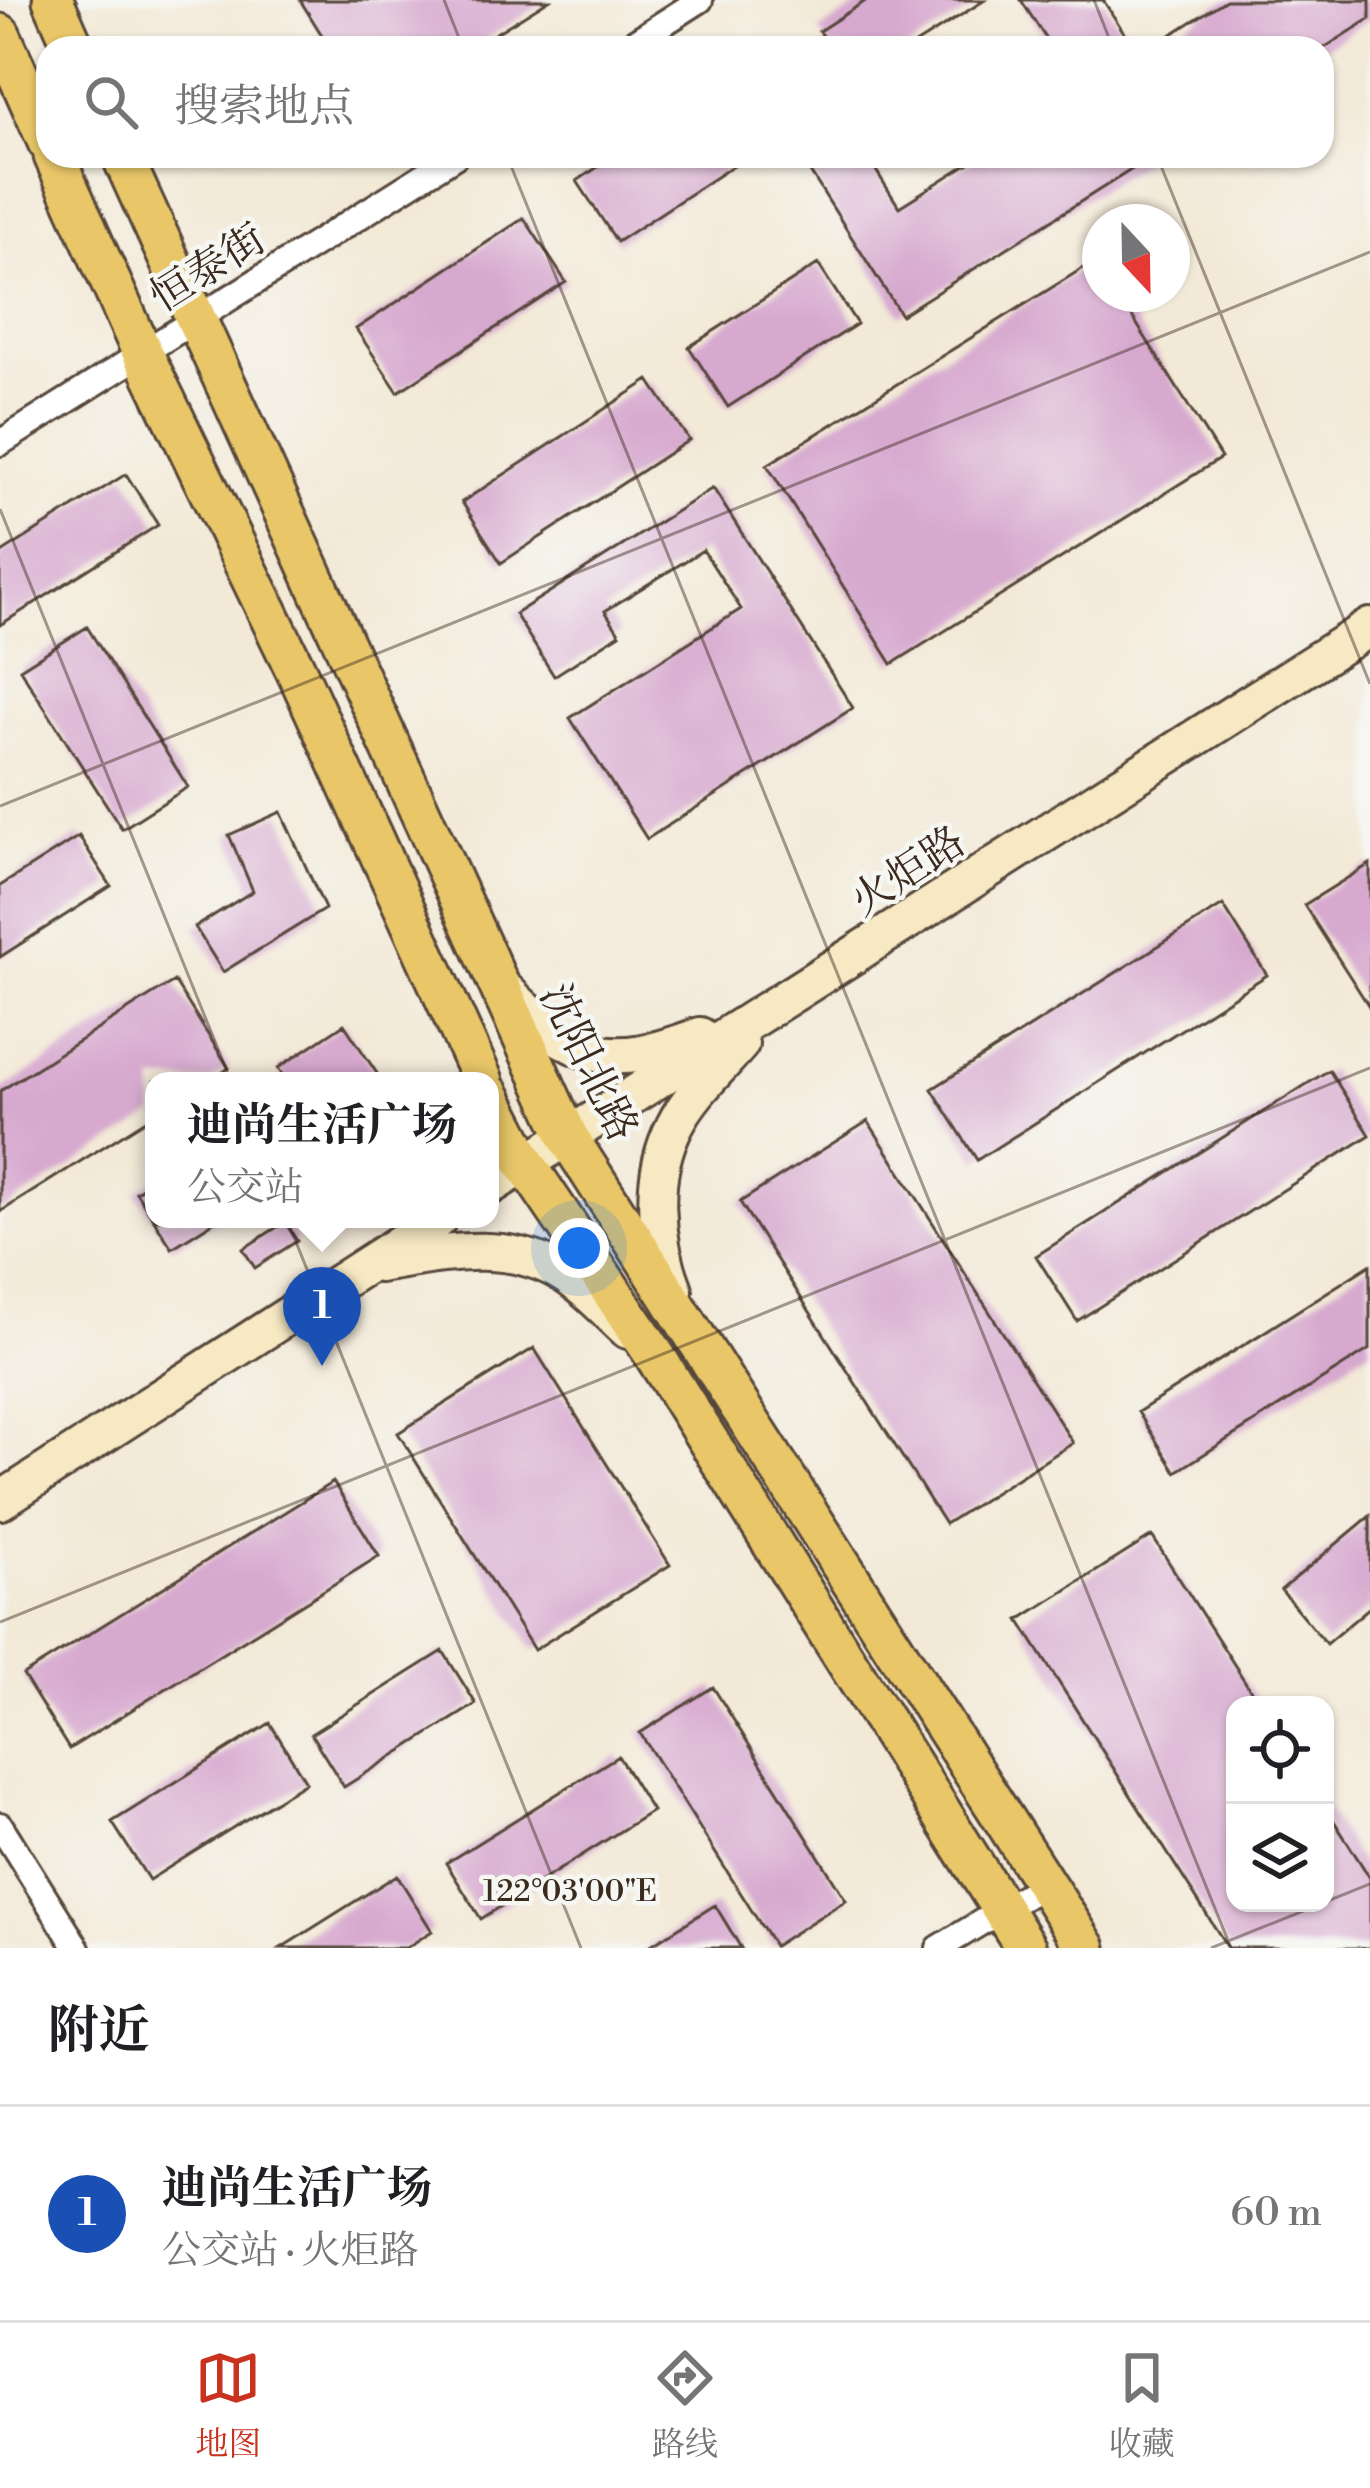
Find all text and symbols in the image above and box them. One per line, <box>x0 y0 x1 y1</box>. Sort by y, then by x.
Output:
search box <box>36 36 1334 168</box>
icon: search <box>78 69 144 135</box>
text: 搜索地点 <box>174 79 354 136</box>
north arrow <box>1082 204 1190 312</box>
street label: 恒泰街 <box>141 213 276 325</box>
street label: 火炬路 <box>841 816 976 929</box>
street label: 沈阳北路 <box>527 976 648 1150</box>
popup <box>145 1072 499 1228</box>
text: 迪尚生活广场 <box>187 1098 457 1155</box>
text: 公交站 <box>187 1164 304 1213</box>
your location <box>549 1218 609 1278</box>
pin: 1 <box>283 1267 361 1366</box>
map controls <box>1226 1696 1334 1912</box>
button: locate <box>1226 1696 1334 1804</box>
button: layers <box>1226 1804 1334 1912</box>
text: 122°03'00"E <box>483 1873 657 1911</box>
text: 附近 <box>48 2000 150 2064</box>
text: 迪尚生活广场 <box>162 2161 432 2218</box>
text: 1 <box>78 2189 96 2238</box>
text: 60 m <box>1230 2189 1322 2238</box>
text: 公交站 · 火炬路 <box>162 2227 419 2276</box>
tab: 地图 <box>195 2345 261 2466</box>
tab: 路线 <box>652 2345 718 2466</box>
tab: 收藏 <box>1109 2345 1175 2466</box>

